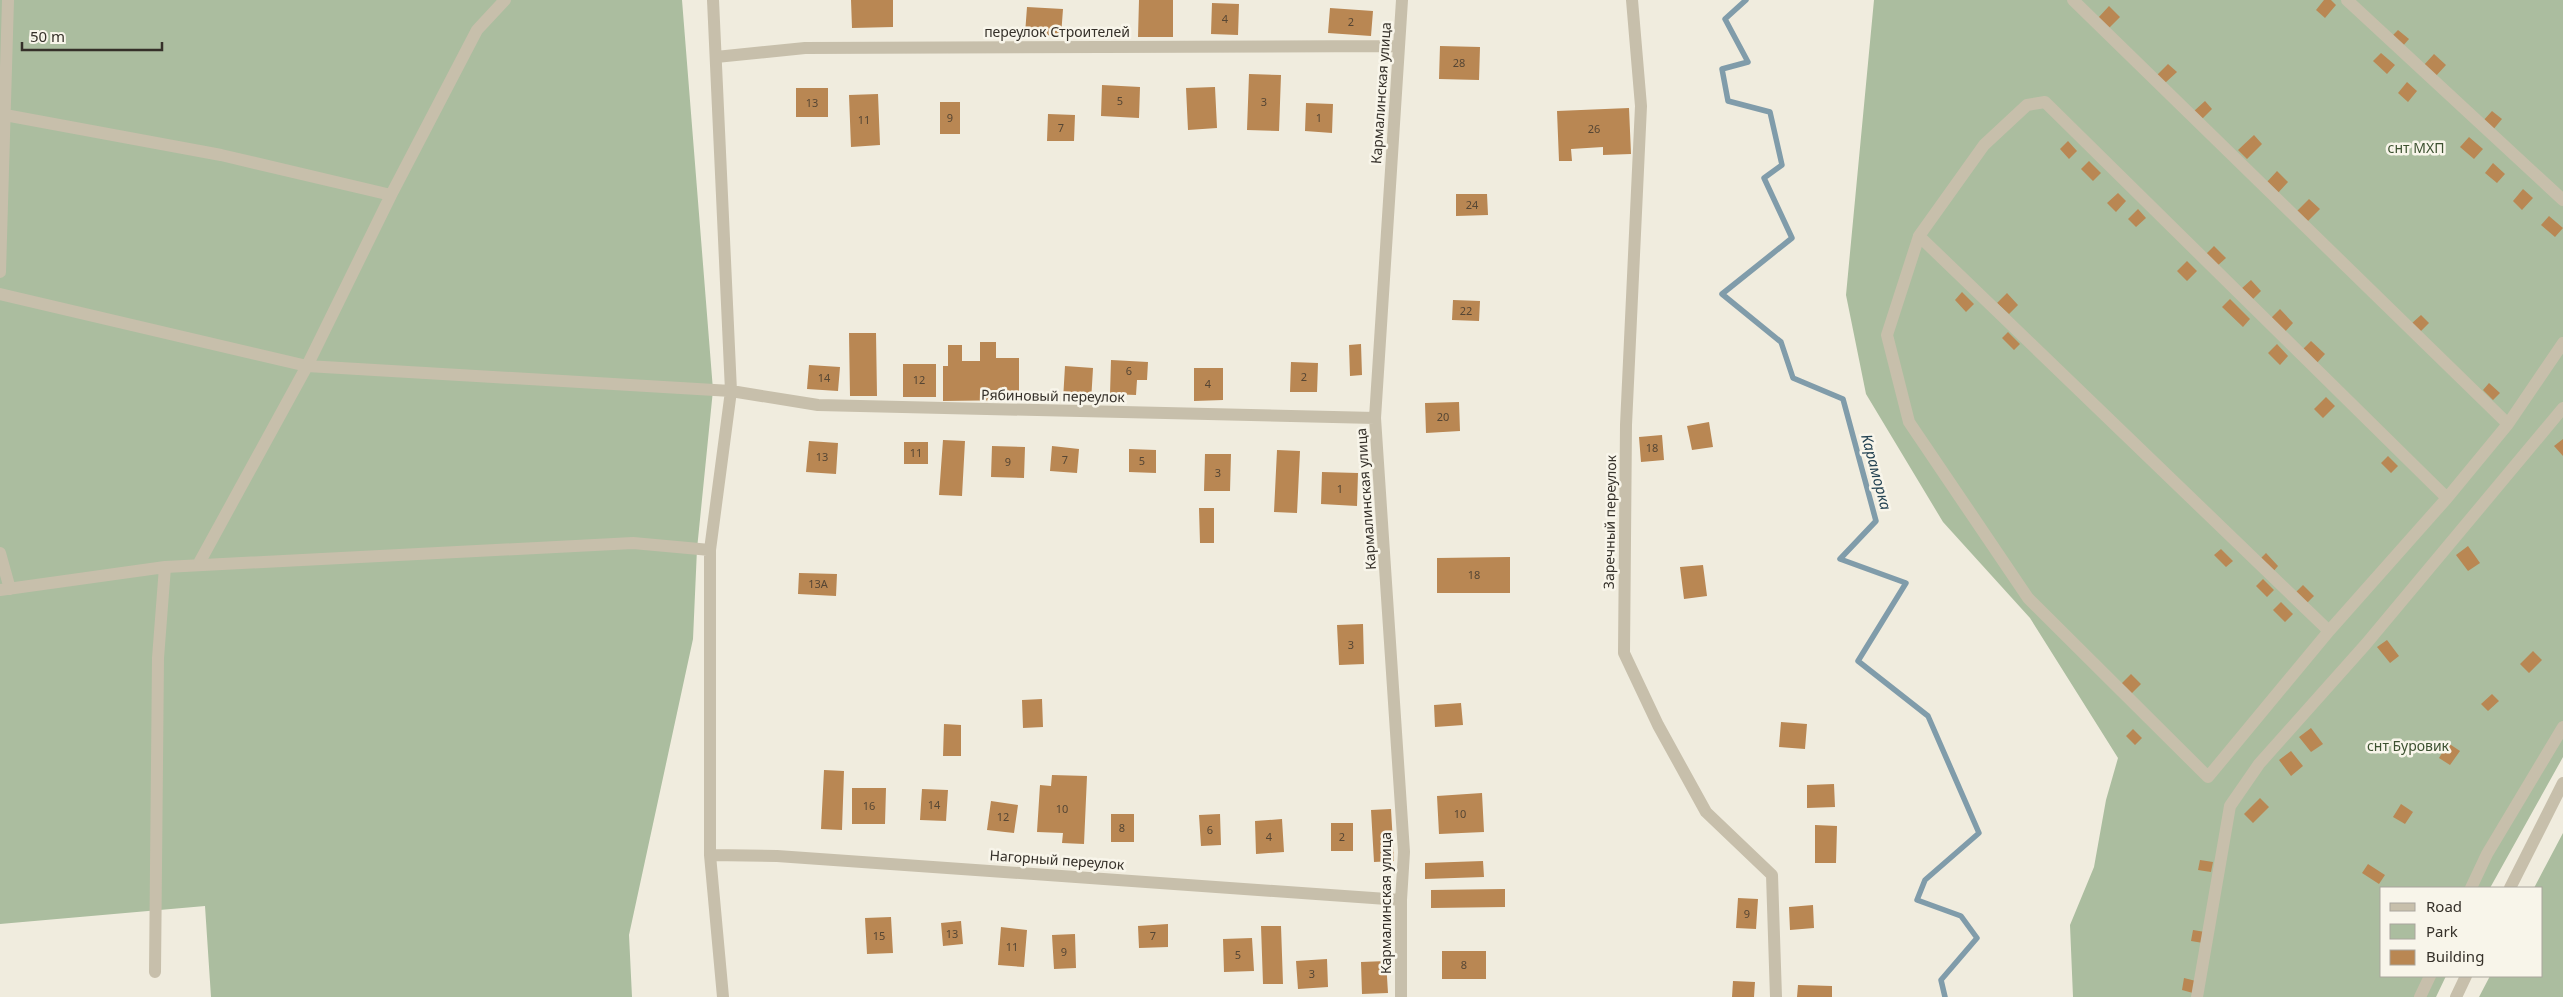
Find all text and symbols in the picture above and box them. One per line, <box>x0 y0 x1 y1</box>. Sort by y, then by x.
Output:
house number: 4 <box>1222 11 1229 26</box>
house number: 2 <box>1348 14 1354 29</box>
scale bar <box>22 20 162 52</box>
street label: Кармалинская улица <box>1366 21 1395 165</box>
street label: переулок Строителей <box>984 22 1130 41</box>
text: 50 m <box>30 26 65 46</box>
house number: 28 <box>1453 55 1465 70</box>
house number: 5 <box>1117 93 1123 108</box>
house number: 3 <box>1261 94 1267 109</box>
house number: 13 <box>806 95 818 110</box>
house number: 9 <box>947 110 953 125</box>
house number: 1 <box>1316 110 1322 125</box>
house number: 11 <box>858 112 870 127</box>
house number: 7 <box>1058 120 1064 135</box>
house number: 26 <box>1588 121 1600 136</box>
park label: снт МХП <box>2388 138 2444 157</box>
house number: 24 <box>1466 197 1479 212</box>
house number: 22 <box>1460 303 1472 318</box>
house number: 6 <box>1126 363 1132 378</box>
house number: 2 <box>1301 369 1307 384</box>
house number: 14 <box>818 370 831 385</box>
house number: 12 <box>913 372 925 387</box>
house number: 4 <box>1205 376 1212 391</box>
street label: Рябиновый переулок <box>981 385 1126 406</box>
house number: 20 <box>1437 409 1449 424</box>
street label: Кармалинская улица <box>1351 427 1380 571</box>
water label: Караморка <box>1857 432 1897 512</box>
house number: 18 <box>1646 440 1658 455</box>
house number: 11 <box>910 445 922 460</box>
house number: 13 <box>816 449 828 464</box>
house number: 7 <box>1062 452 1068 467</box>
house number: 5 <box>1139 453 1145 468</box>
house number: 9 <box>1005 454 1011 469</box>
street label: Заречный переулок <box>1599 454 1620 589</box>
house number: 3 <box>1215 465 1221 480</box>
house number: 1 <box>1337 481 1343 496</box>
house number: 18 <box>1468 567 1480 582</box>
house number: 13А <box>808 576 829 591</box>
house number: 3 <box>1348 637 1354 652</box>
park label: снт Буровик <box>2367 736 2450 755</box>
house number: 14 <box>928 797 941 812</box>
house number: 16 <box>863 798 875 813</box>
house number: 10 <box>1056 801 1068 816</box>
house number: 10 <box>1454 806 1466 821</box>
house number: 12 <box>997 809 1009 824</box>
house number: 8 <box>1119 820 1125 835</box>
house number: 6 <box>1207 822 1213 837</box>
house number: 4 <box>1266 829 1273 844</box>
house number: 2 <box>1339 829 1345 844</box>
street label: Кармалинская улица <box>1376 832 1395 974</box>
street label: Нагорный переулок <box>989 845 1126 874</box>
legend <box>2380 887 2543 977</box>
text: Road <box>2426 896 2462 916</box>
house number: 9 <box>1744 906 1750 921</box>
text: Park <box>2426 921 2458 941</box>
house number: 13 <box>946 926 958 941</box>
house number: 15 <box>873 928 885 943</box>
house number: 7 <box>1150 928 1156 943</box>
house number: 11 <box>1006 939 1018 954</box>
house number: 9 <box>1061 944 1067 959</box>
text: Building <box>2426 946 2484 966</box>
house number: 5 <box>1235 947 1241 962</box>
house number: 8 <box>1461 957 1467 972</box>
house number: 3 <box>1309 966 1315 981</box>

